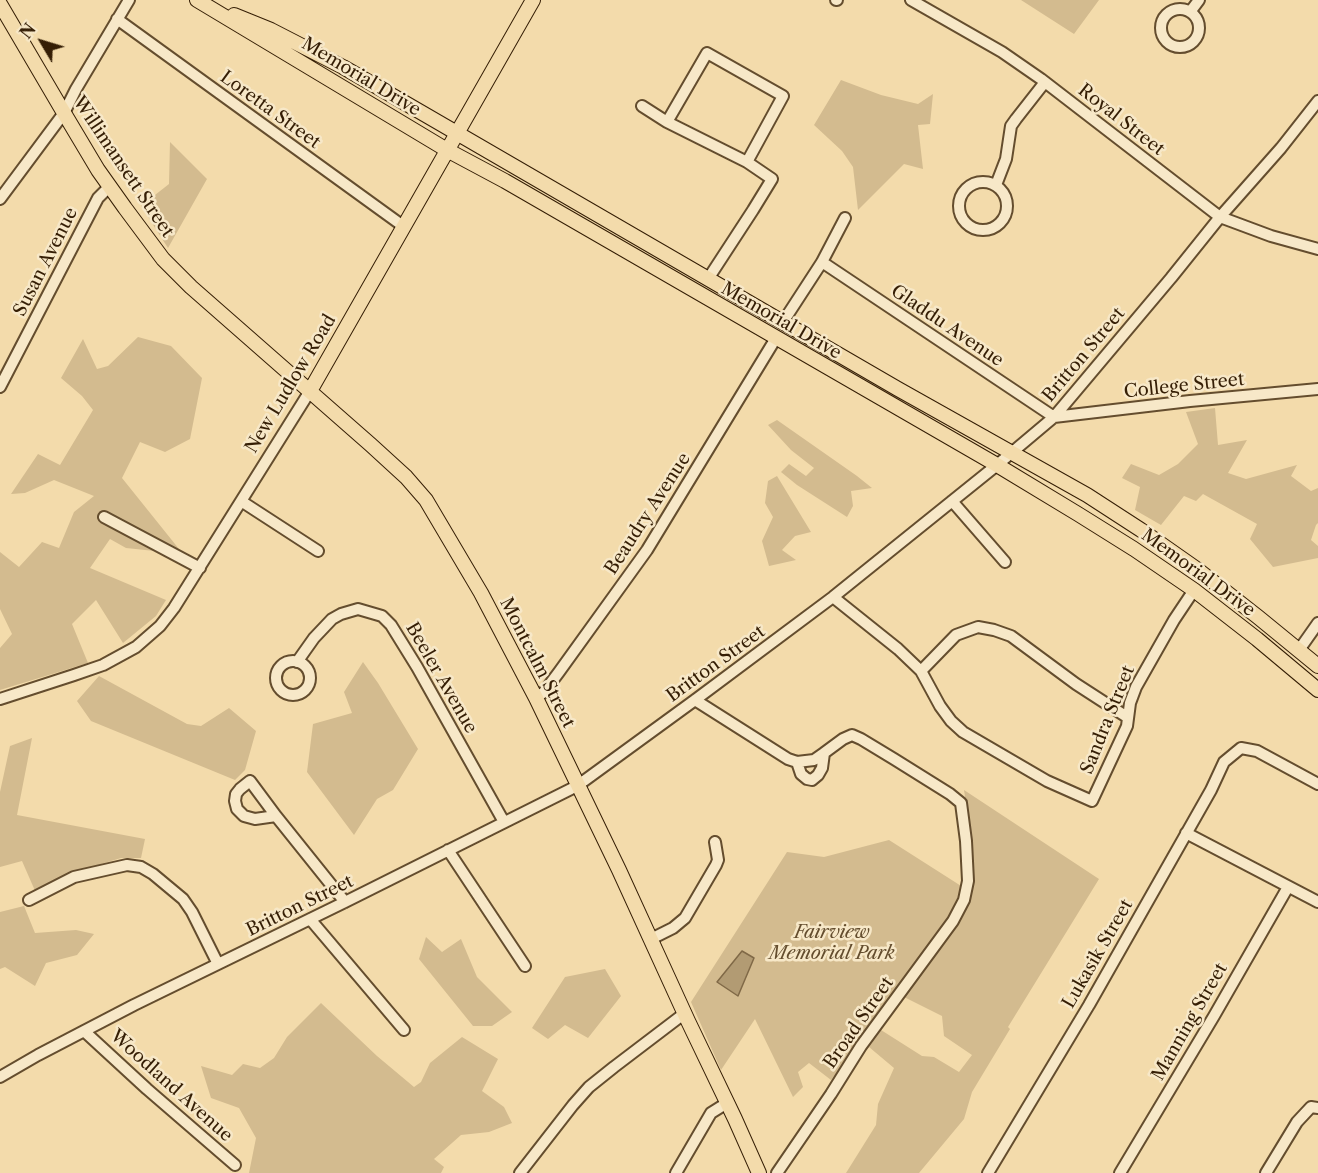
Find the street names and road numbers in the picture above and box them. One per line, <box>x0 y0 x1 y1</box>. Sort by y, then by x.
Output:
street label: Memorial Drive <box>298 33 424 121</box>
street label: Loretta Street <box>216 67 324 153</box>
street label: Royal Street <box>1073 80 1169 160</box>
street label: Willimansett Street <box>68 92 178 242</box>
street label: Susan Avenue <box>9 204 83 320</box>
street label: Memorial Drive <box>717 278 845 364</box>
street label: Gladdu Avenue <box>887 280 1007 372</box>
street label: Britton Street <box>1038 303 1130 407</box>
street label: New Ludlow Road <box>241 311 341 457</box>
street label: College Street <box>1123 369 1245 403</box>
street label: Beaudry Avenue <box>601 449 695 579</box>
street label: Memorial Drive <box>1137 525 1259 621</box>
street label: Montcalm Street <box>495 594 579 732</box>
street label: Beeler Avenue <box>401 619 481 737</box>
street label: Britton Street <box>663 621 769 707</box>
street label: Sandra Street <box>1076 663 1140 777</box>
street label: Britton Street <box>243 871 357 941</box>
street label: Lukasik Street <box>1058 896 1138 1012</box>
street label: Manning Street <box>1148 959 1232 1085</box>
street label: Broad Street <box>819 973 899 1073</box>
street label: Woodland Avenue <box>105 1025 237 1147</box>

